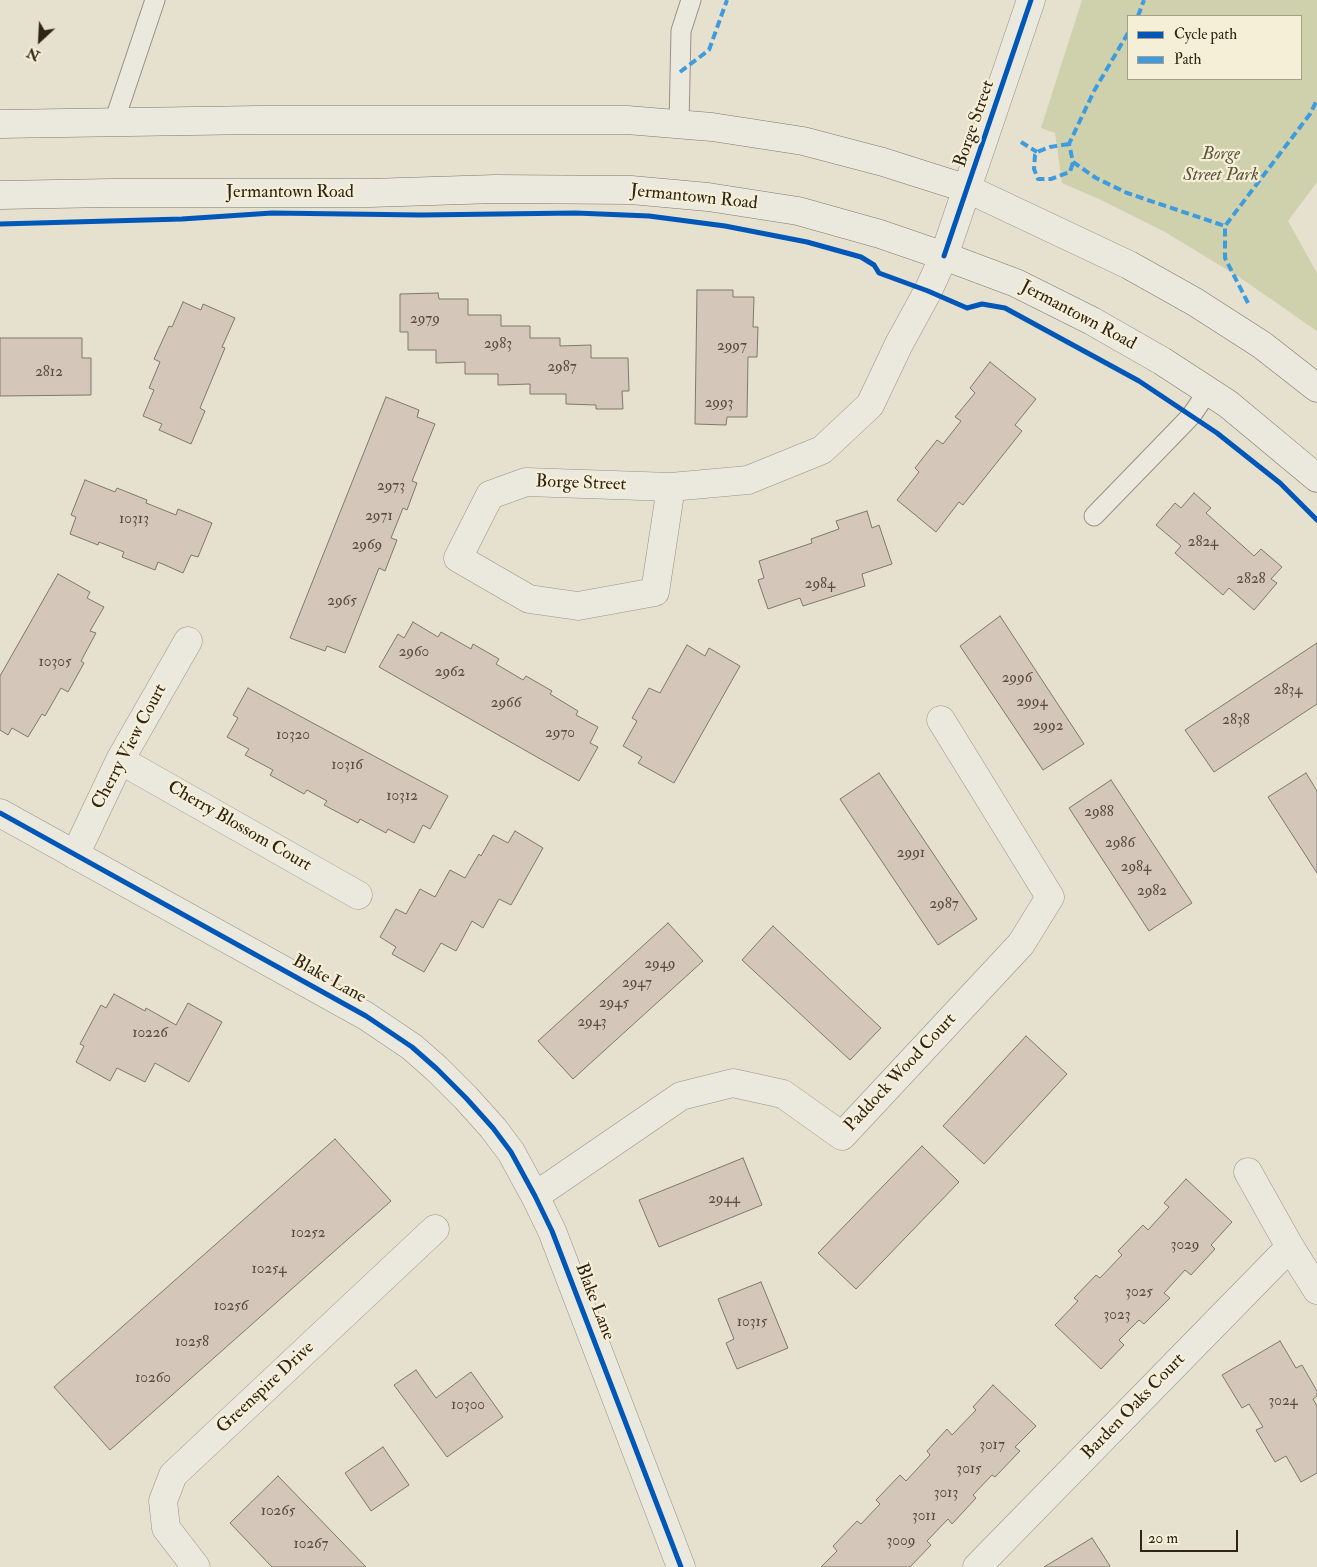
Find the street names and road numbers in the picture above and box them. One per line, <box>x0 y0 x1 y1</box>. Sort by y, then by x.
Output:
street label: Borge Street <box>950 78 1000 170</box>
street label: Jermantown Road <box>629 181 759 215</box>
street label: Jermantown Road <box>226 182 354 204</box>
street label: Jermantown Road <box>1016 276 1140 356</box>
street label: Borge Street <box>535 472 627 496</box>
street label: Cherry View Court <box>88 681 172 813</box>
street label: Cherry Blossom Court <box>163 777 315 877</box>
street label: Blake Lane <box>289 951 369 1009</box>
street label: Paddock Wood Court <box>841 1009 961 1137</box>
street label: Blake Lane <box>569 1260 619 1344</box>
street label: Greenspire Drive <box>213 1337 319 1439</box>
street label: Barden Oaks Court <box>1078 1349 1190 1465</box>

